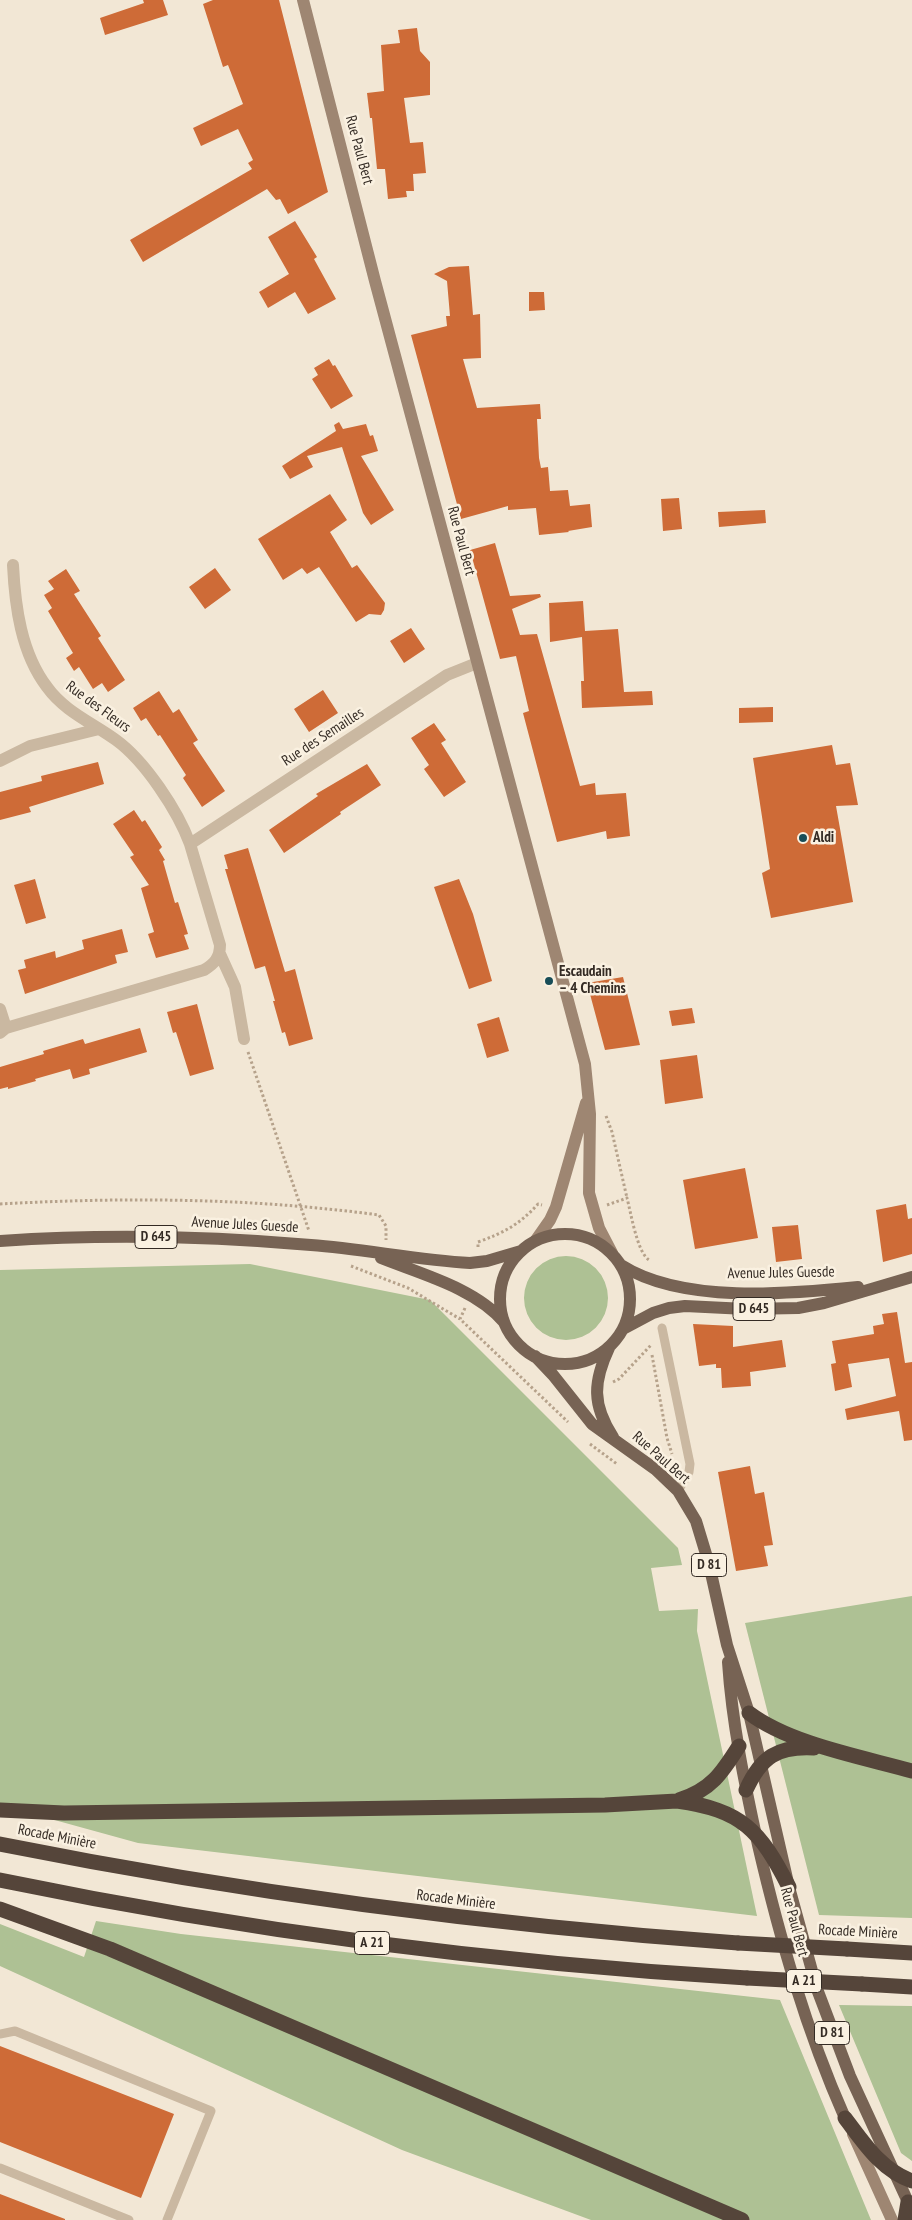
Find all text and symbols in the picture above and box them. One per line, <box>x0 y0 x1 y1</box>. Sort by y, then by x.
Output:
street label: Rue Paul Bert <box>341 114 377 186</box>
street label: Rue Paul Bert <box>443 505 479 577</box>
street label: Rue des Fleurs <box>62 678 134 736</box>
street label: Rue des Semailles <box>279 704 367 770</box>
place label: Aldi <box>813 829 834 847</box>
marker: Aldi <box>797 832 809 844</box>
place label: Escaudain – 4 Chemins <box>559 963 626 998</box>
marker: Escaudain – 4 Chemins <box>543 975 555 987</box>
street label: Avenue Jules Guesde <box>191 1213 299 1237</box>
road number: D 645 <box>135 1226 177 1248</box>
street label: Avenue Jules Guesde <box>727 1263 835 1283</box>
road number: D 645 <box>733 1298 775 1320</box>
street label: Rue Paul Bert <box>628 1428 694 1488</box>
road number: D 81 <box>692 1554 726 1576</box>
street label: Rocade Minière <box>16 1821 98 1853</box>
street label: Rocade Minière <box>415 1886 497 1914</box>
street label: Rue Paul Bert <box>776 1886 812 1958</box>
street label: Rocade Minière <box>818 1921 898 1943</box>
road number: A 21 <box>354 1932 390 1955</box>
road number: A 21 <box>786 1970 822 1992</box>
road number: D 81 <box>814 2022 850 2045</box>

